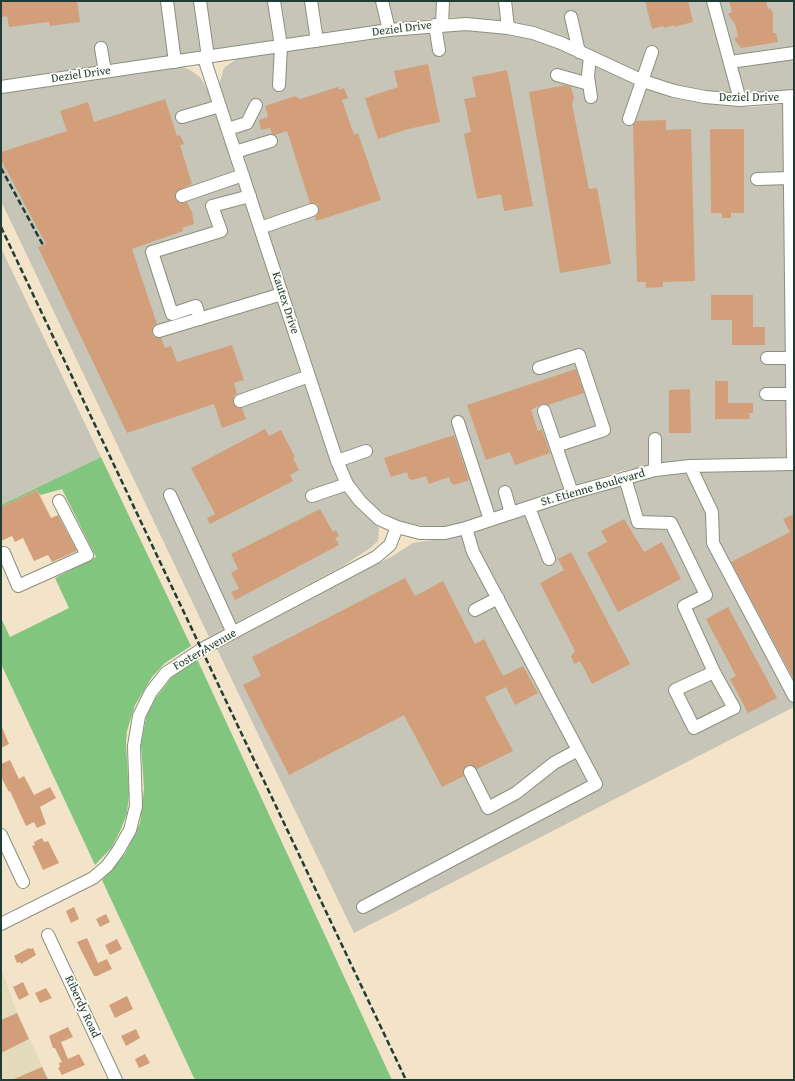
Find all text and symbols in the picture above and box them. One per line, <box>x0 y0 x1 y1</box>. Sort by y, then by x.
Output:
street label: Deziel Drive <box>371 18 433 40</box>
street label: Deziel Drive <box>50 64 112 86</box>
street label: Deziel Drive <box>719 91 779 105</box>
street label: Kautex Drive <box>268 270 302 336</box>
street label: St. Etienne Boulevard <box>539 466 647 510</box>
street label: Foster Avenue <box>171 626 239 674</box>
street label: Riberdy Road <box>61 974 103 1040</box>

